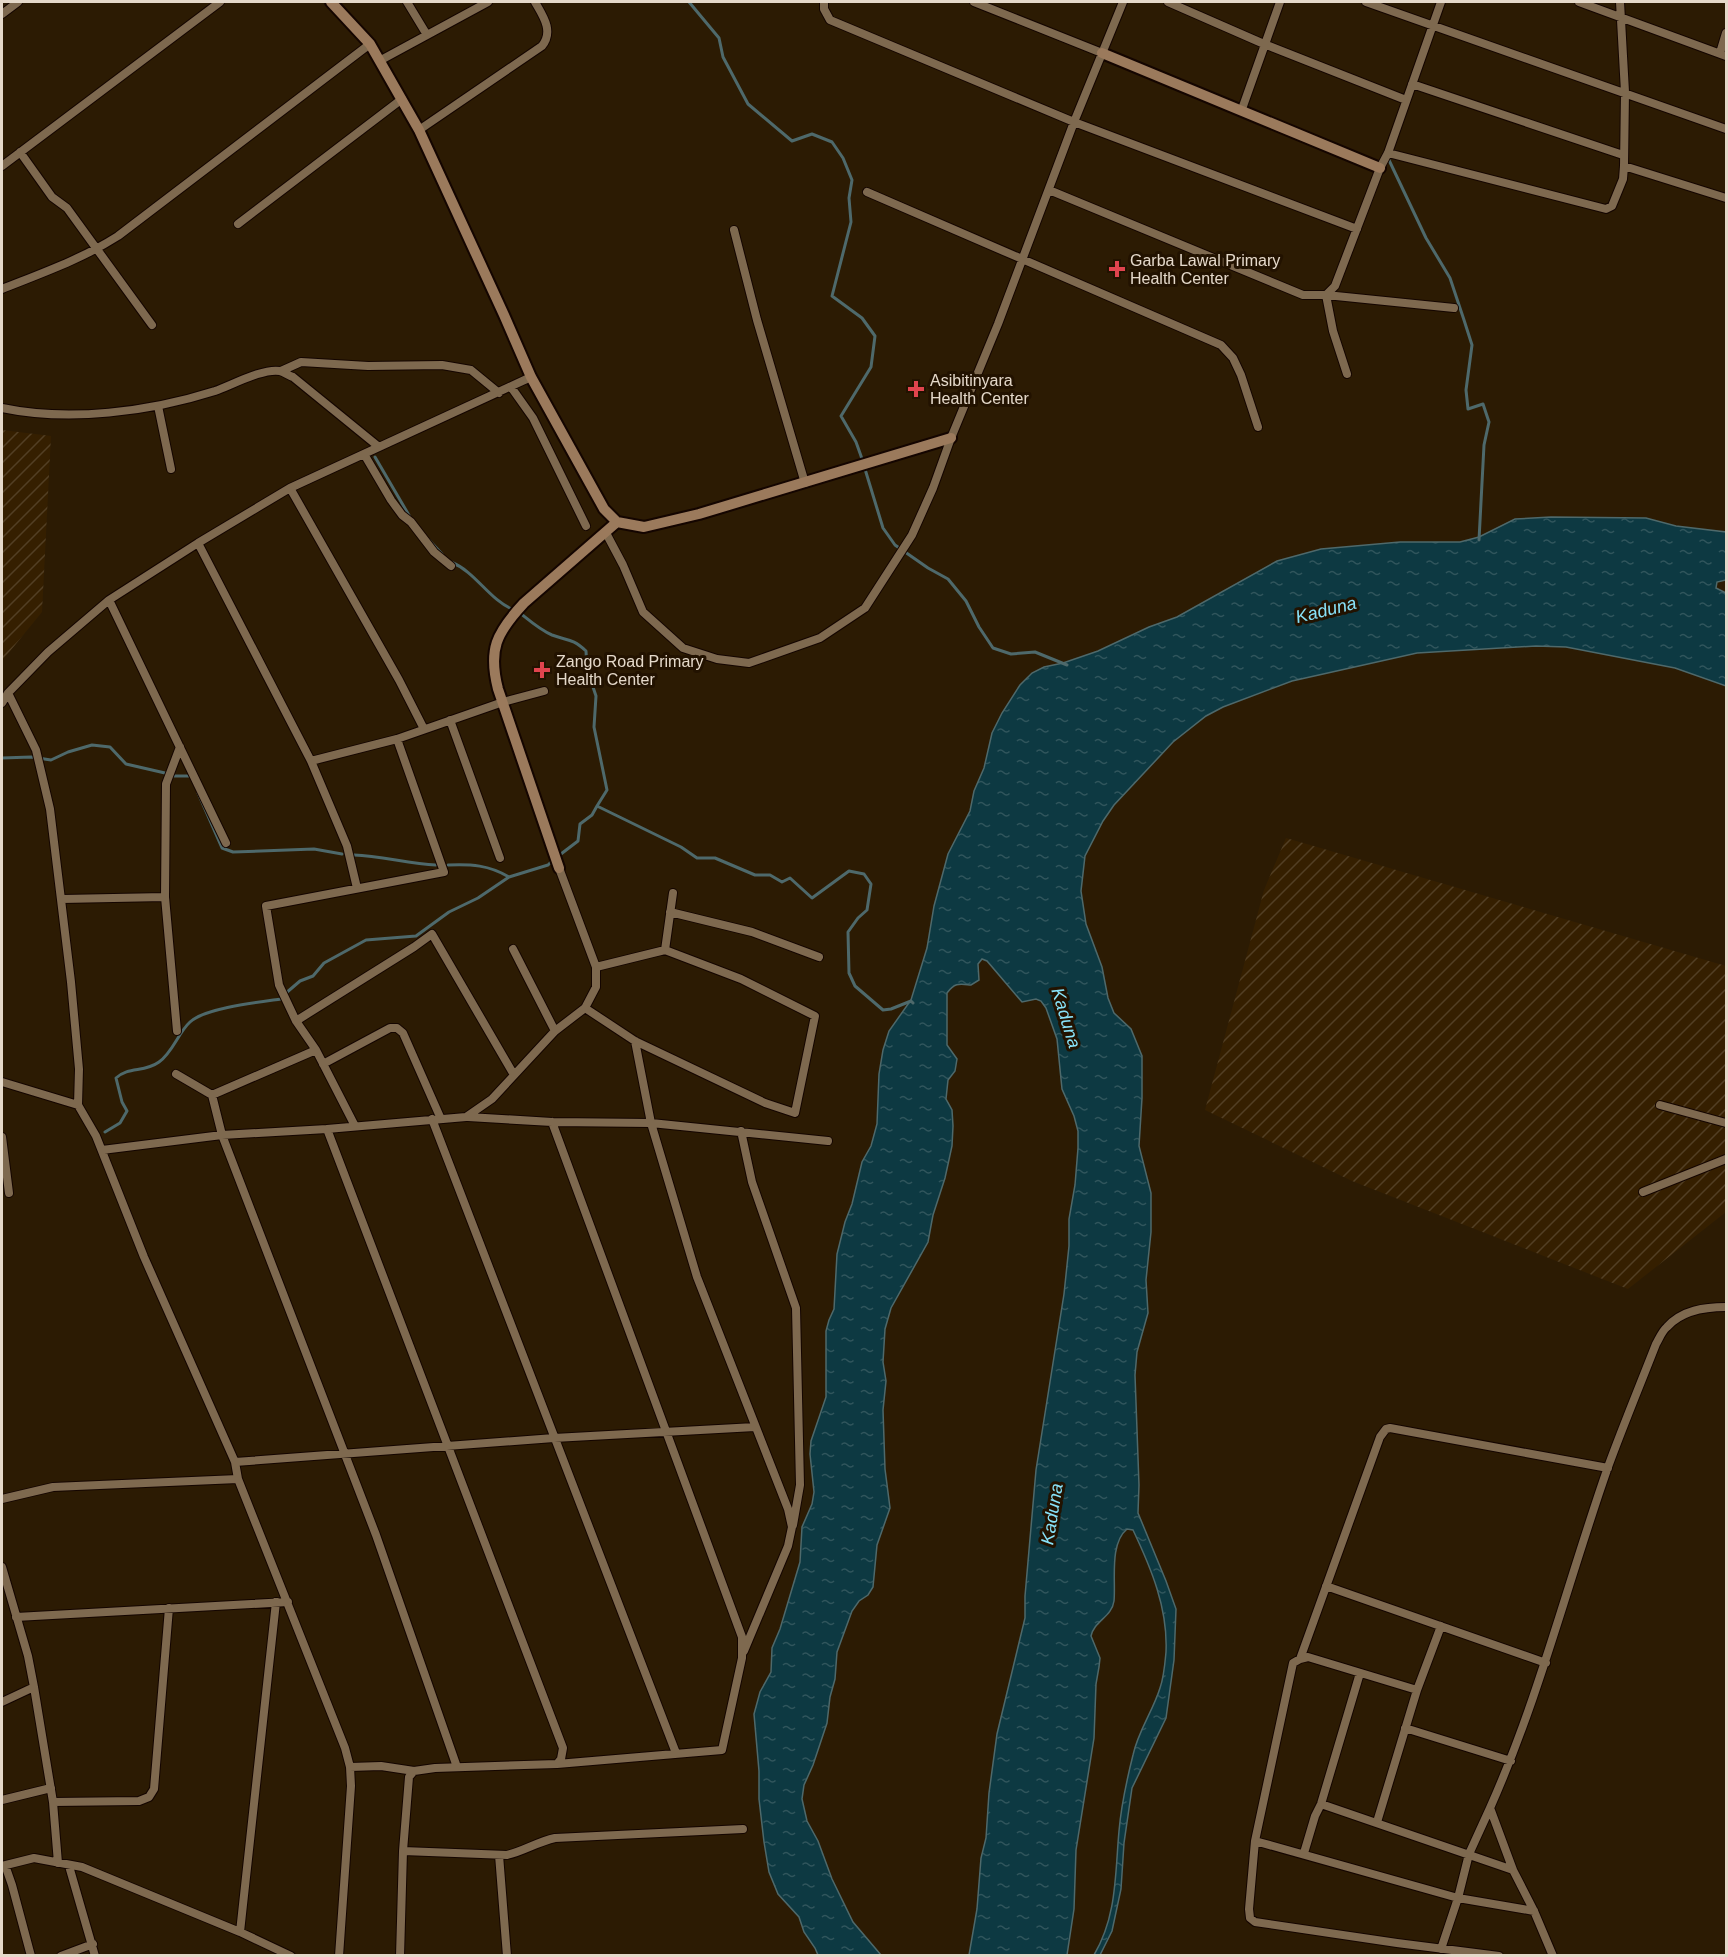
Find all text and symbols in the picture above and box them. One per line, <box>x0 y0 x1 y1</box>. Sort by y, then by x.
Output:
place label: Garba Lawal Primary Health Center <box>1130 252 1280 287</box>
marker: Garba Lawal Primary Health Center <box>1108 260 1126 278</box>
place label: Asibitinyara Health Center <box>930 372 1029 407</box>
marker: Asibitinyara Health Center <box>907 380 925 398</box>
water label: Kaduna <box>1293 593 1359 627</box>
place label: Zango Road Primary Health Center <box>556 653 704 688</box>
marker: Zango Road Primary Health Center <box>533 661 551 679</box>
water label: Kaduna <box>1047 985 1085 1051</box>
water label: Kaduna <box>1037 1482 1067 1546</box>

